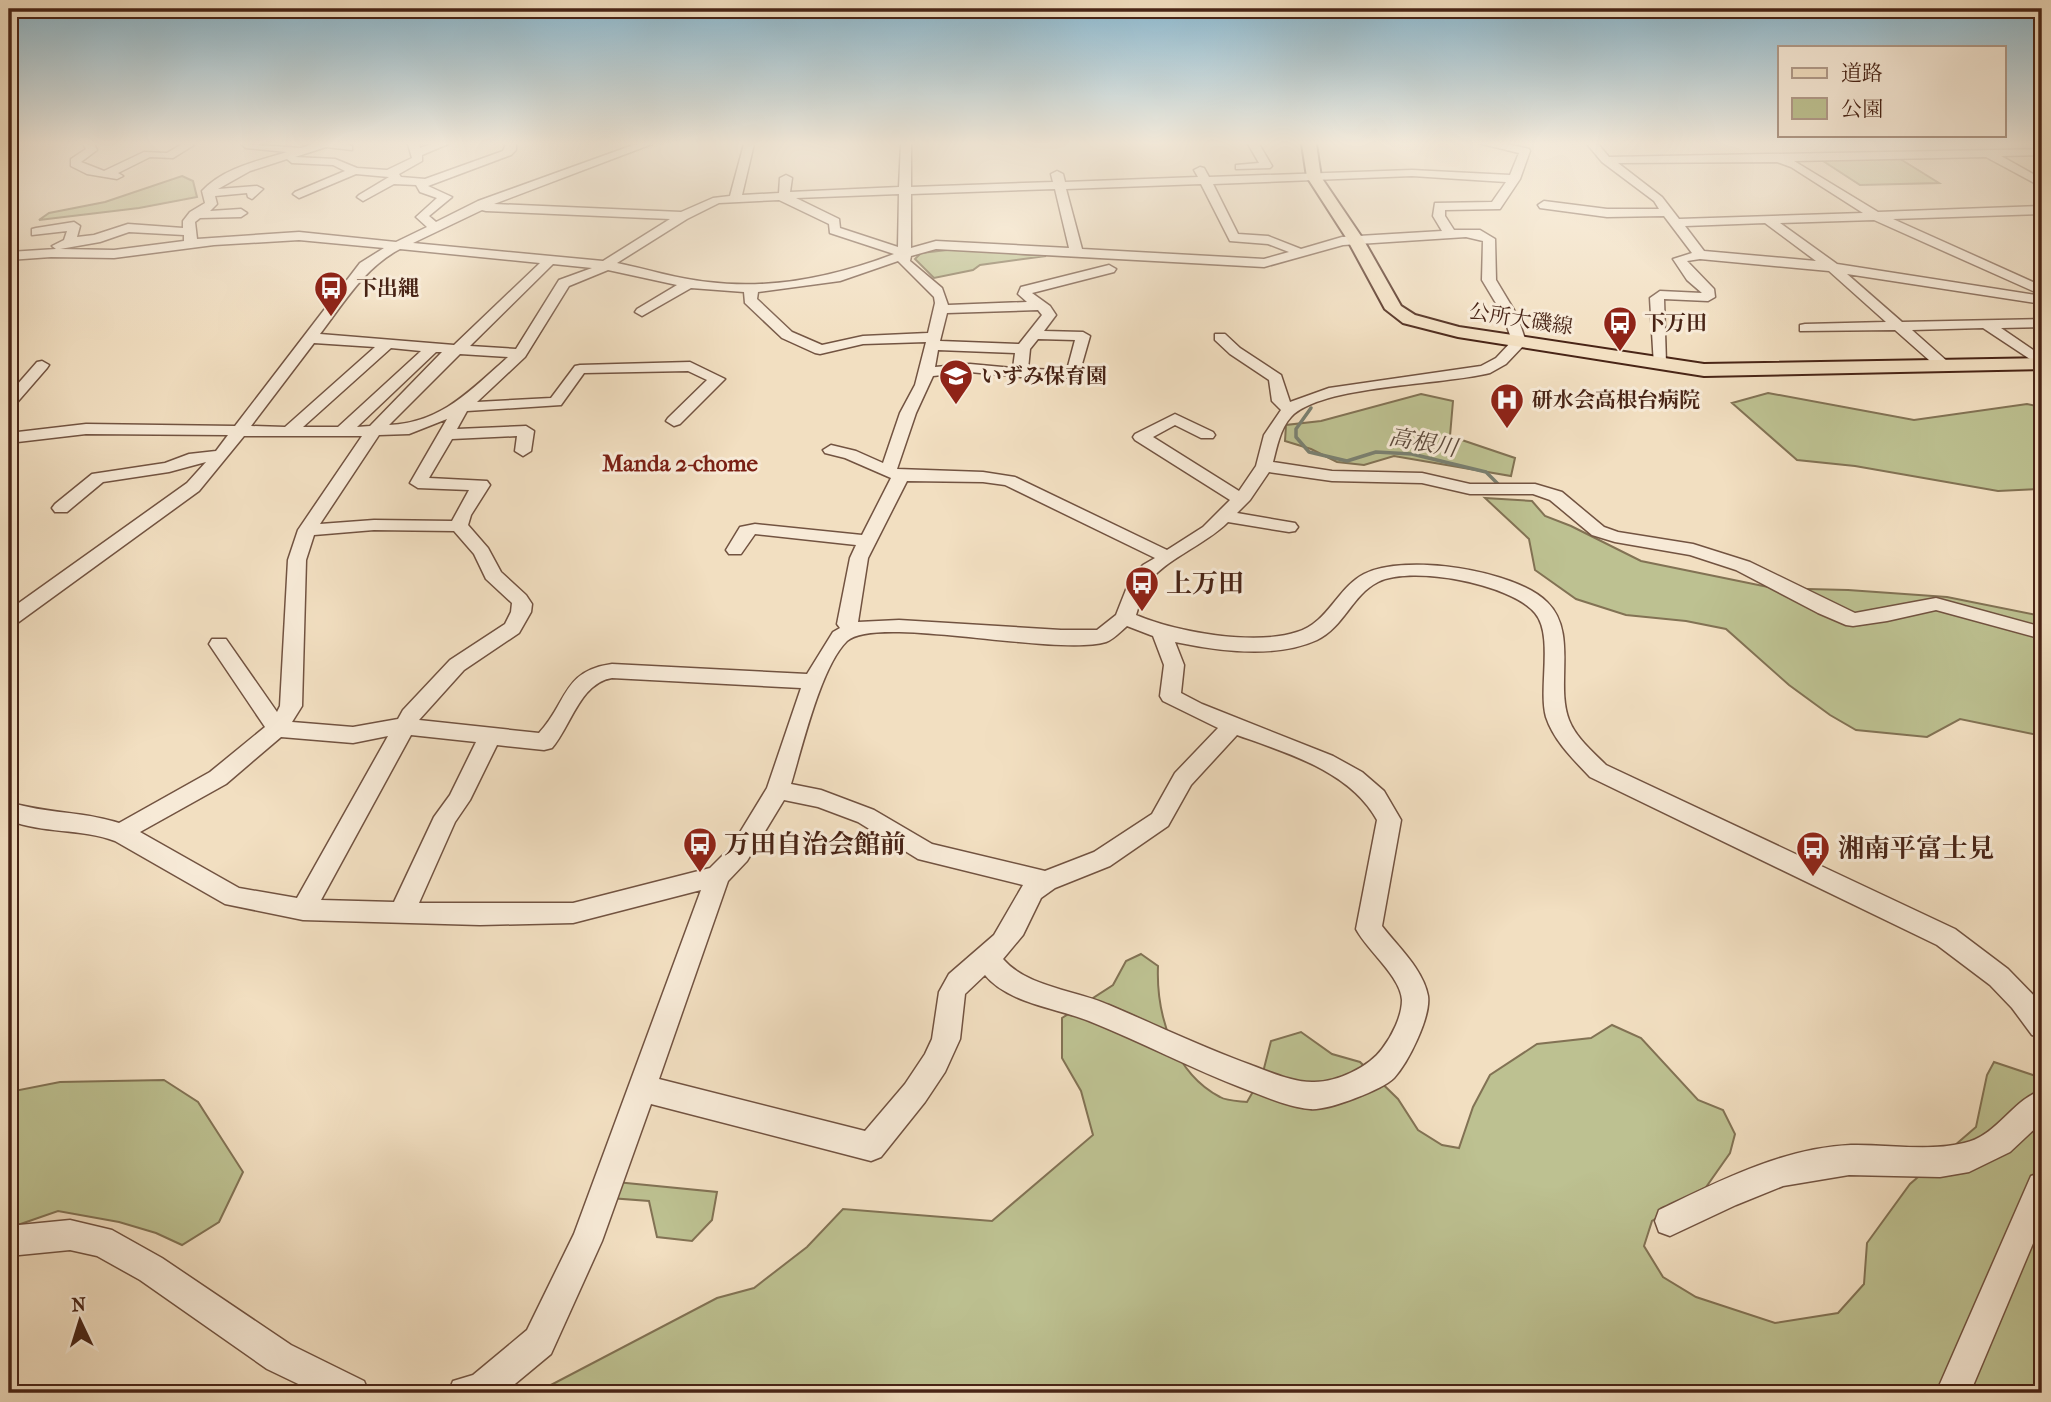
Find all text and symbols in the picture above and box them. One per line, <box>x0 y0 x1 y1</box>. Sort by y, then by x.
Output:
legend <box>1778 46 2006 136</box>
text: 道路 <box>1841 61 1883 85</box>
text: 公園 <box>1841 97 1883 121</box>
bus stop icon: 下出縄 <box>312 269 350 318</box>
place label: 下出縄 <box>356 276 419 300</box>
street label: 公所大磯線 <box>1467 299 1575 339</box>
bus stop icon: 下万田 <box>1601 304 1639 353</box>
place label: 下万田 <box>1644 311 1707 335</box>
school or university icon: いずみ保育園 <box>937 357 975 406</box>
place label: いずみ保育園 <box>981 364 1107 388</box>
hospital icon: 研水会高根台病院 <box>1488 381 1526 430</box>
place label: 研水会高根台病院 <box>1532 388 1700 412</box>
water label: 高根川 <box>1387 423 1462 462</box>
district label: Manda 2-chome <box>602 450 758 477</box>
bus stop icon: 上万田 <box>1123 564 1161 613</box>
place label: 上万田 <box>1166 568 1244 599</box>
bus stop icon: 万田自治会館前 <box>681 825 719 874</box>
place label: 万田自治会館前 <box>724 829 906 860</box>
bus stop icon: 湘南平富士見 <box>1794 829 1832 878</box>
place label: 湘南平富士見 <box>1838 833 1994 864</box>
north arrow <box>46 1286 116 1356</box>
text: N <box>71 1294 87 1317</box>

